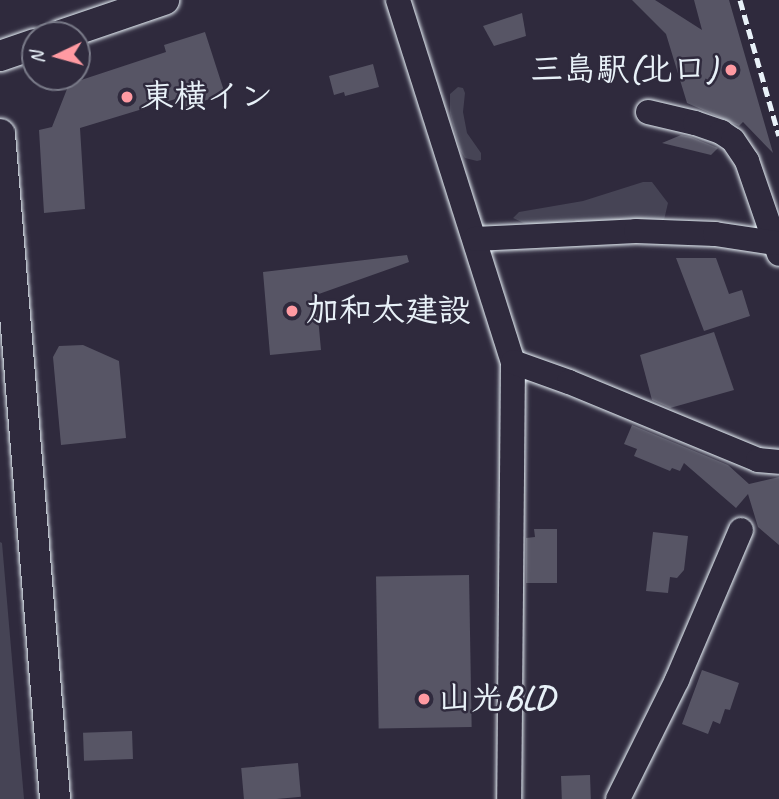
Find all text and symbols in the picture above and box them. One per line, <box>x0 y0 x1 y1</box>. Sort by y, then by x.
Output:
north arrow <box>21 21 91 91</box>
place label: 三島駅(北口) <box>530 50 717 90</box>
text: N <box>25 51 50 65</box>
marker: 三島駅(北口) <box>723 62 739 78</box>
place label: 東横イン <box>141 77 273 117</box>
marker: 東横イン <box>119 89 135 105</box>
place label: 加和太建設 <box>306 291 471 331</box>
marker: 加和太建設 <box>284 303 300 319</box>
place label: 山光BLD <box>438 679 554 719</box>
marker: 山光BLD <box>416 691 432 707</box>

